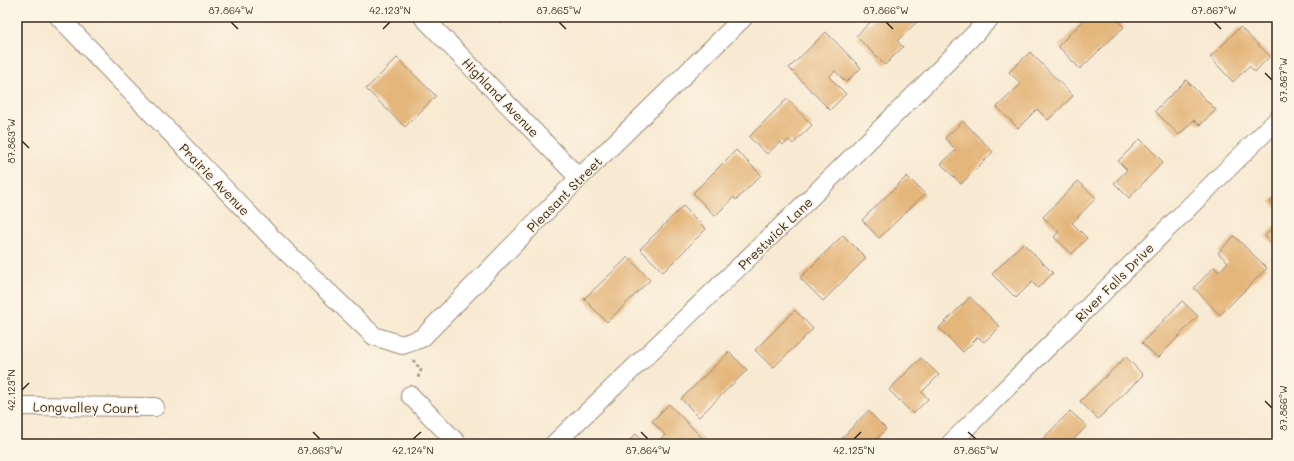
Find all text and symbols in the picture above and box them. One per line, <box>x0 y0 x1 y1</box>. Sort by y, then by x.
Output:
text: 87.864°W <box>208 3 254 17</box>
text: 42.123°N <box>369 3 411 17</box>
text: 87.865°W <box>536 3 582 17</box>
text: 87.866°W <box>863 3 909 17</box>
text: 87.867°W <box>1192 3 1237 17</box>
street label: Highland Avenue <box>459 54 543 140</box>
text: 87.867°W <box>1276 57 1290 102</box>
text: 87.863°W <box>4 118 18 164</box>
street label: Prairie Avenue <box>176 139 254 219</box>
street label: Pleasant Street <box>523 152 606 235</box>
street label: Prestwick Lane <box>734 193 816 273</box>
street label: River Falls Drive <box>1071 239 1157 325</box>
text: 42.123°N <box>4 369 18 411</box>
text: 87.866°W <box>1276 385 1290 431</box>
street label: Longvalley Court <box>33 398 139 416</box>
text: 87.863°W <box>297 443 343 457</box>
text: 42.124°N <box>392 443 434 457</box>
text: 87.864°W <box>625 443 671 457</box>
text: 42.125°N <box>833 443 875 457</box>
text: 87.865°W <box>953 443 999 457</box>

